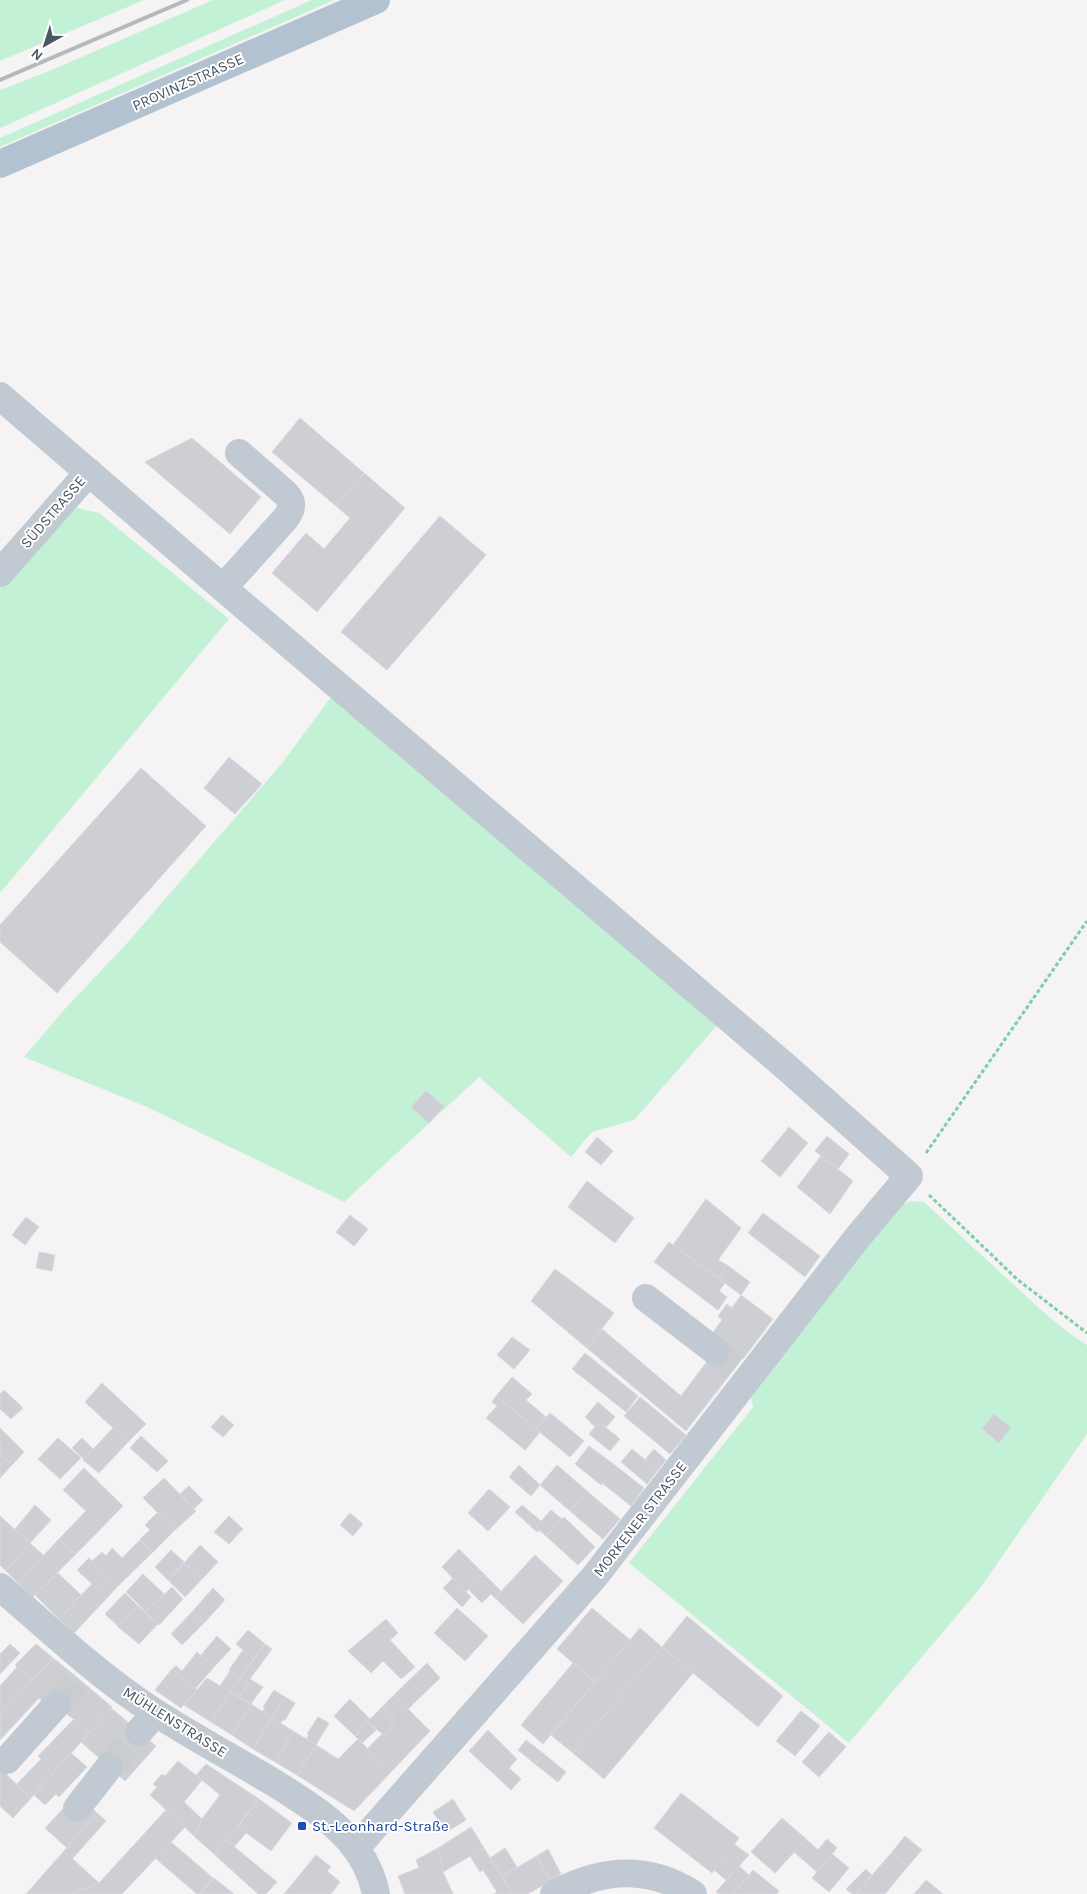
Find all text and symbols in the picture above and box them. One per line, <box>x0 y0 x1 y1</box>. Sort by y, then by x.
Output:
north arrow <box>20 20 70 70</box>
text: N <box>28 45 46 64</box>
street label: PROVINZSTRASSE <box>130 49 246 115</box>
street label: SÜDSTRASSE <box>17 472 89 552</box>
street label: MORKENER STRASSE <box>589 1458 691 1580</box>
street label: MÜHLENSTRASSE <box>120 1683 230 1761</box>
place label: St.-Leonhard-Straße <box>312 1817 449 1835</box>
marker: St.-Leonhard-Straße <box>296 1820 308 1832</box>

